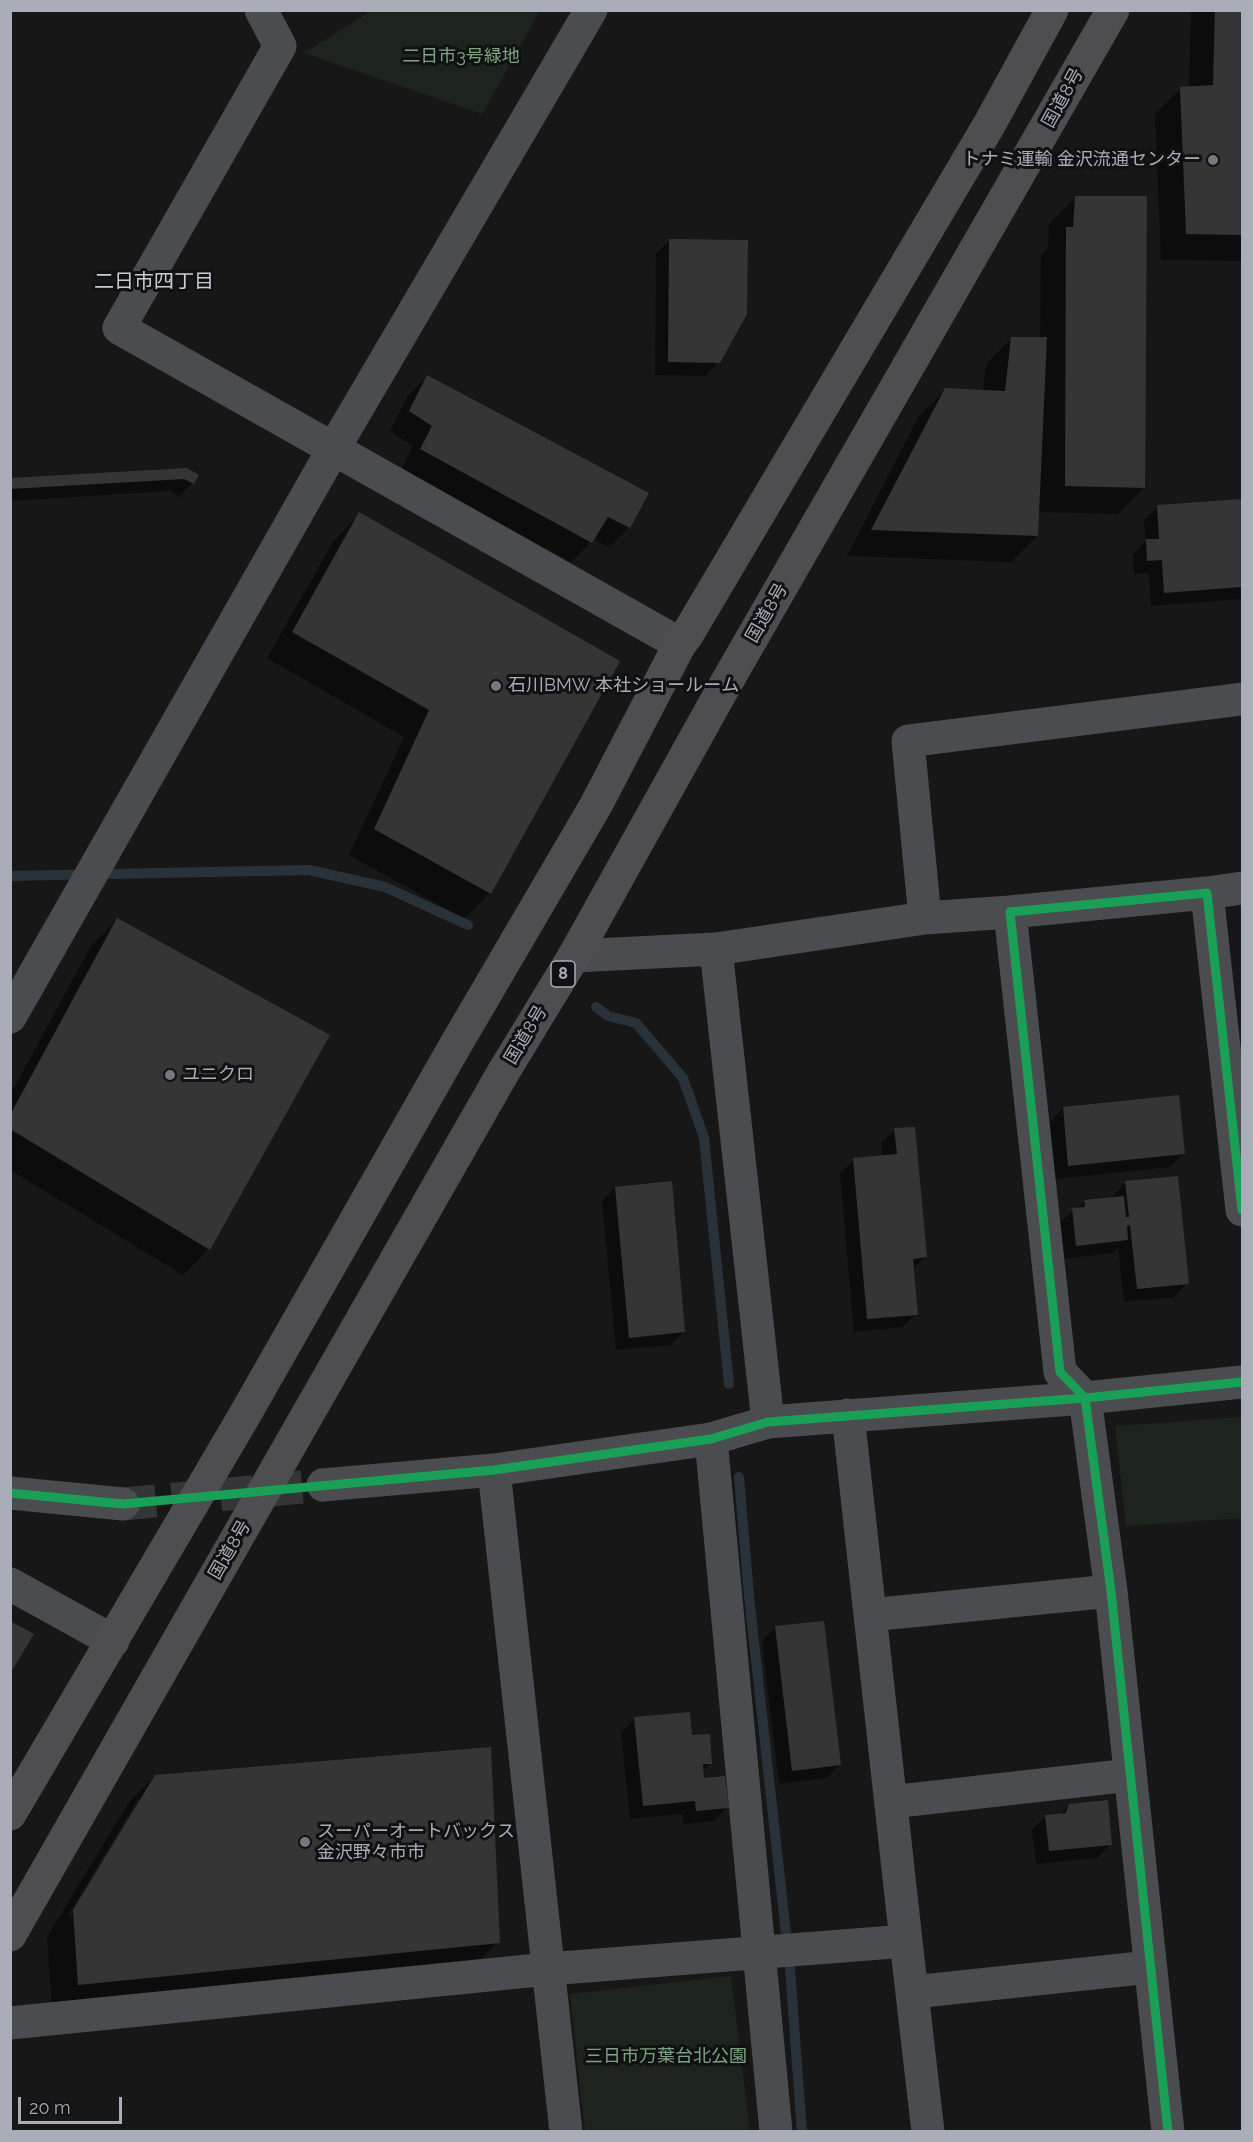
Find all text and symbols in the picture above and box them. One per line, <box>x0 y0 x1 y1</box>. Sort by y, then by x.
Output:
park label: 二日市3号緑地 <box>402 46 520 68</box>
street label: 国道8号 <box>1038 64 1088 132</box>
place label: トナミ運輸 金沢流通センター <box>962 149 1201 171</box>
marker: トナミ運輸 金沢流通センター <box>1206 153 1220 167</box>
district label: 二日市四丁目 <box>94 270 214 294</box>
street label: 国道8号 <box>741 580 793 646</box>
place label: 石川BMW 本社ショールーム <box>508 675 739 697</box>
marker: 石川BMW 本社ショールーム <box>489 679 503 693</box>
road number: 8 <box>551 961 575 987</box>
street label: 国道8号 <box>500 1002 552 1068</box>
place label: ユニクロ <box>182 1064 254 1086</box>
marker: ユニクロ <box>163 1068 177 1082</box>
street label: 国道8号 <box>204 1517 256 1583</box>
place label: スーパーオートバックス 金沢野々市市 <box>317 1821 515 1864</box>
marker: スーパーオートバックス 金沢野々市市 <box>298 1835 312 1849</box>
park label: 三日市万葉台北公園 <box>585 2046 747 2068</box>
scale bar <box>21 2085 124 2123</box>
text: 20 m <box>29 2097 71 2118</box>

